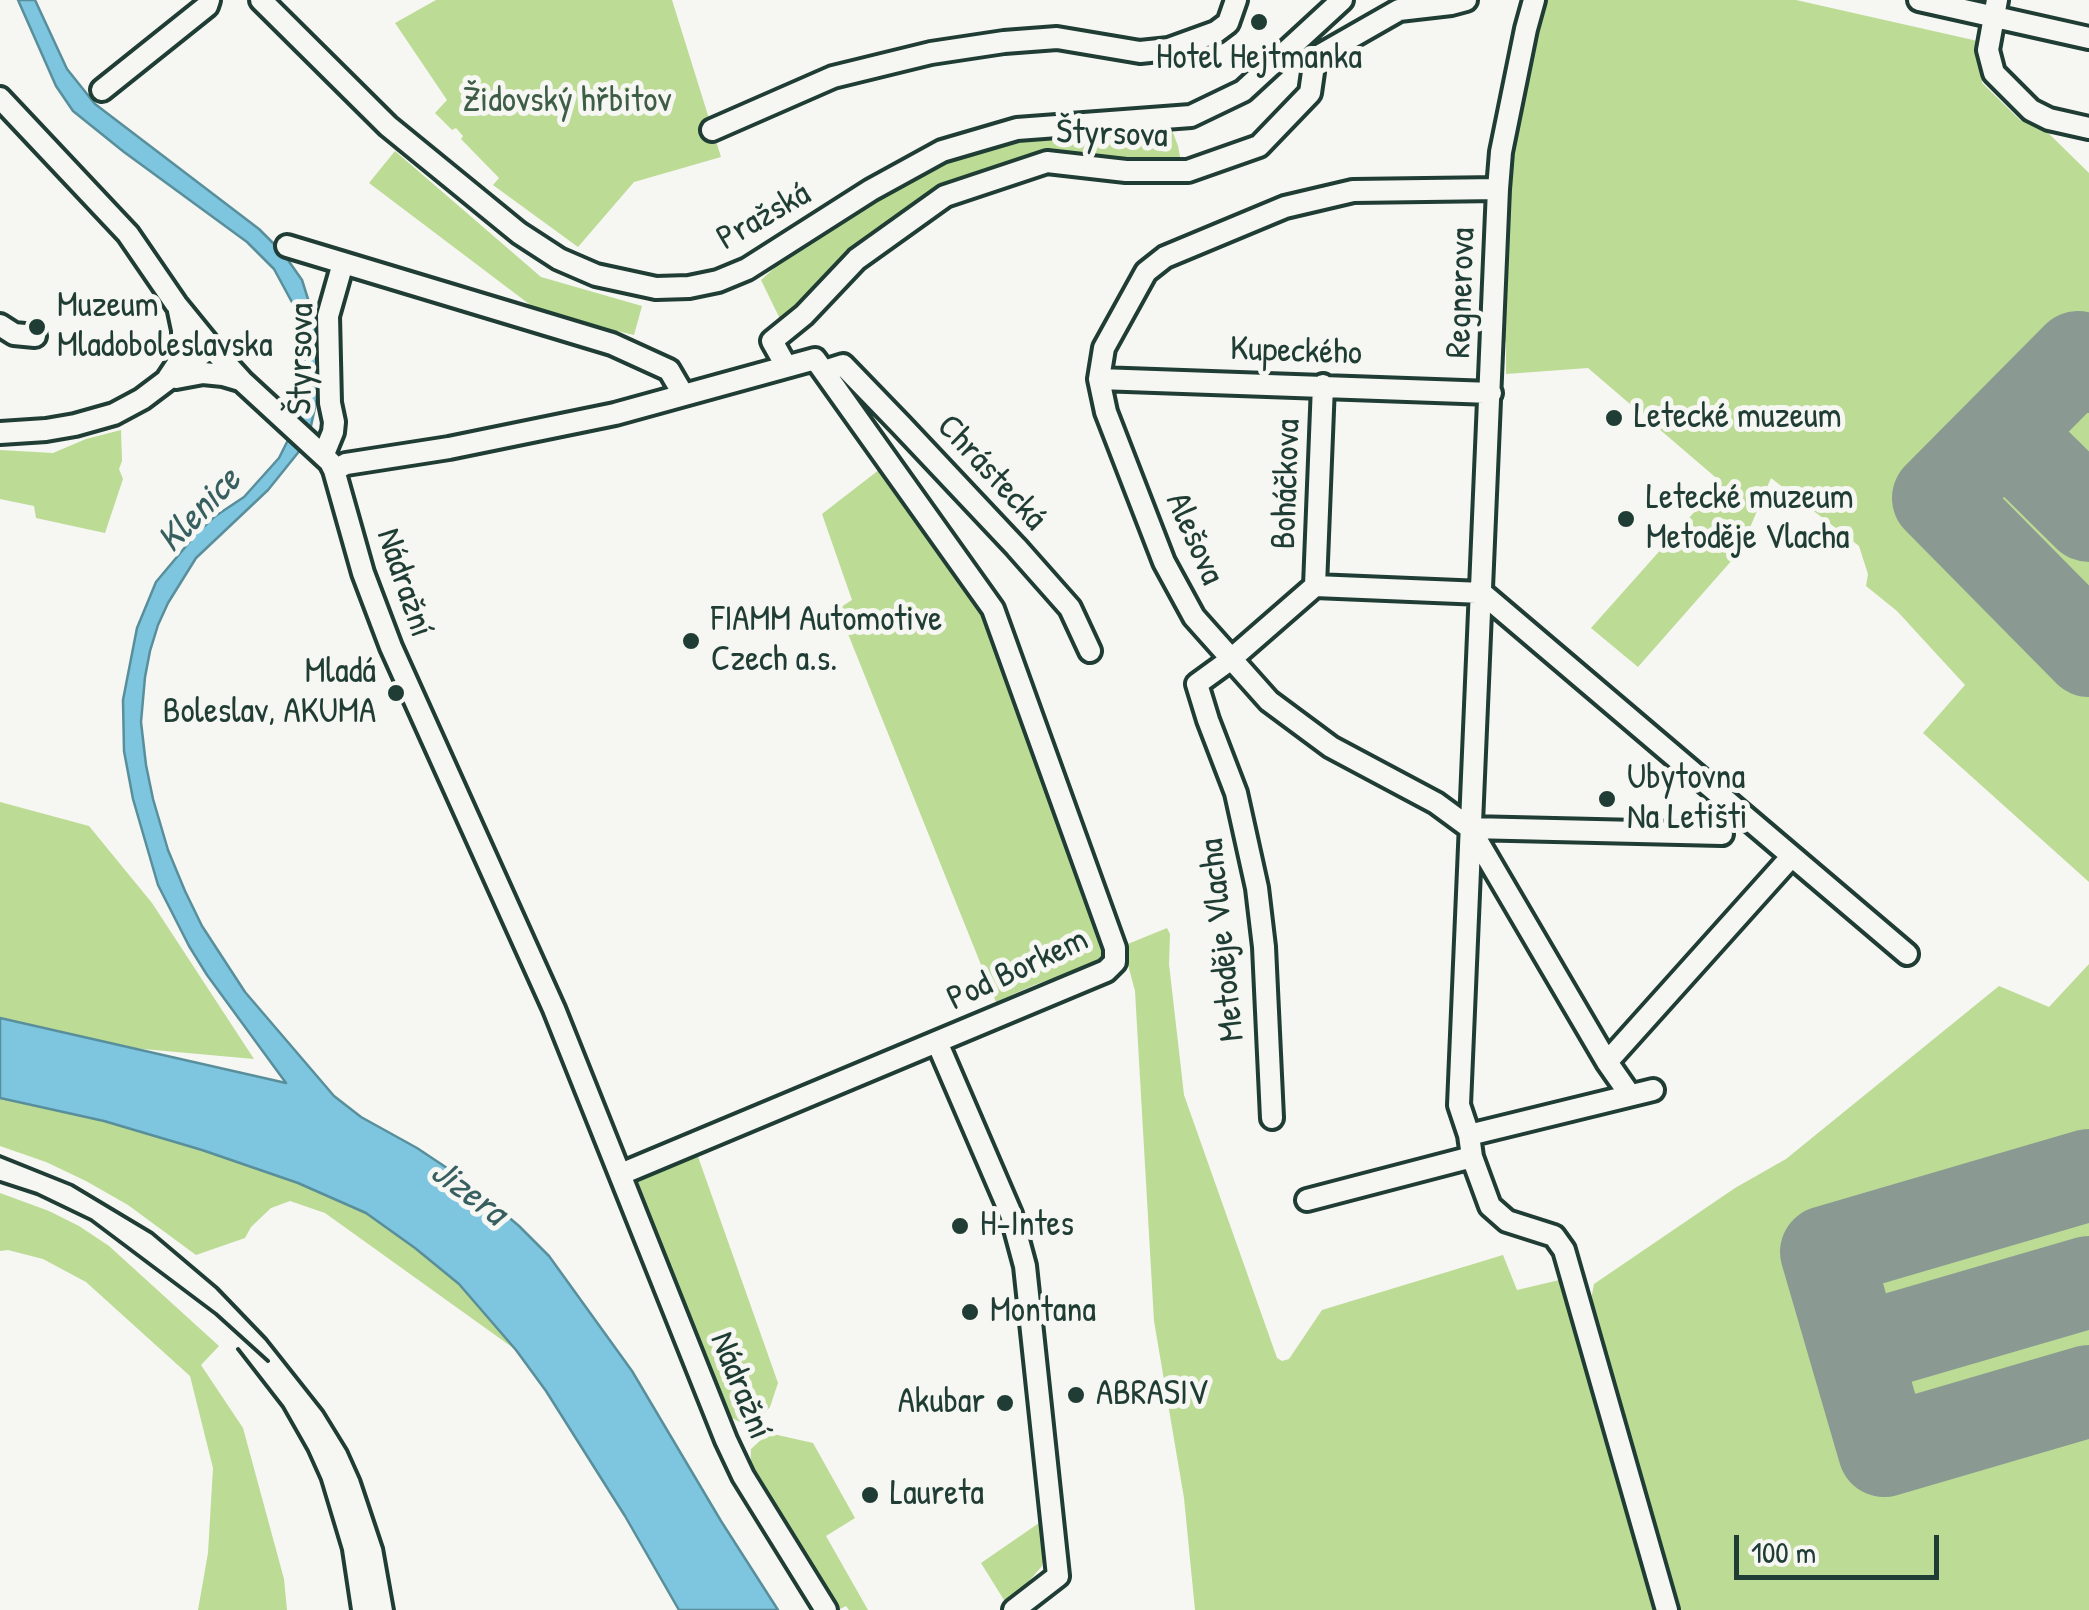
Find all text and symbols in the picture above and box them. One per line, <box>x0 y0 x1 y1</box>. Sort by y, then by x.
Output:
marker: Hotel Hejtmanka <box>1248 11 1270 33</box>
place label: Hotel Hejtmanka <box>1156 38 1362 80</box>
park label: Židovský hřbitov <box>463 81 671 123</box>
street label: Štyrsova <box>1055 112 1169 158</box>
street label: Pražská <box>710 174 818 260</box>
street label: Regnerova <box>1439 227 1485 359</box>
place label: Muzeum Mladoboleslavska <box>57 286 273 368</box>
street label: Štyrsova <box>280 303 324 415</box>
marker: Muzeum Mladoboleslavska <box>26 316 48 338</box>
street label: Kupeckého <box>1229 329 1363 375</box>
place label: Letecké muzeum <box>1634 397 1842 439</box>
street label: Chrástecká <box>927 407 1055 539</box>
marker: Letecké muzeum <box>1603 407 1625 429</box>
street label: Boháčkova <box>1264 418 1310 550</box>
water label: Klenice <box>149 459 251 563</box>
place label: Letecké muzeum Metoděje Vlacha <box>1646 478 1854 560</box>
street label: Alešova <box>1155 487 1233 591</box>
marker: Letecké muzeum Metoděje Vlacha <box>1615 508 1637 530</box>
street label: Nádražní <box>366 523 442 643</box>
place label: FIAMM Automotive Czech a.s. <box>711 600 942 682</box>
marker: FIAMM Automotive Czech a.s. <box>680 630 702 652</box>
place label: Mladá Boleslav, AKUMA <box>163 652 376 734</box>
marker: Mladá Boleslav, AKUMA <box>385 682 407 704</box>
place label: Ubytovna Na Letišti <box>1627 758 1748 840</box>
marker: Ubytovna Na Letišti <box>1596 788 1618 810</box>
street label: Metoděje Vlacha <box>1191 837 1255 1043</box>
street label: Pod Borkem <box>941 919 1095 1021</box>
water label: Jizera <box>421 1150 515 1236</box>
place label: H-Intes <box>980 1205 1074 1247</box>
marker: H-Intes <box>949 1215 971 1237</box>
place label: Montana <box>990 1291 1096 1333</box>
marker: Montana <box>959 1301 981 1323</box>
street label: Nádražní <box>700 1326 780 1446</box>
place label: ABRASIV <box>1096 1374 1208 1416</box>
place label: Akubar <box>898 1382 985 1424</box>
marker: ABRASIV <box>1065 1384 1087 1406</box>
marker: Akubar <box>994 1392 1016 1414</box>
place label: Laureta <box>890 1474 984 1516</box>
marker: Laureta <box>859 1484 881 1506</box>
scale bar <box>1739 1515 1944 1577</box>
text: 100 m <box>1751 1532 1816 1572</box>

